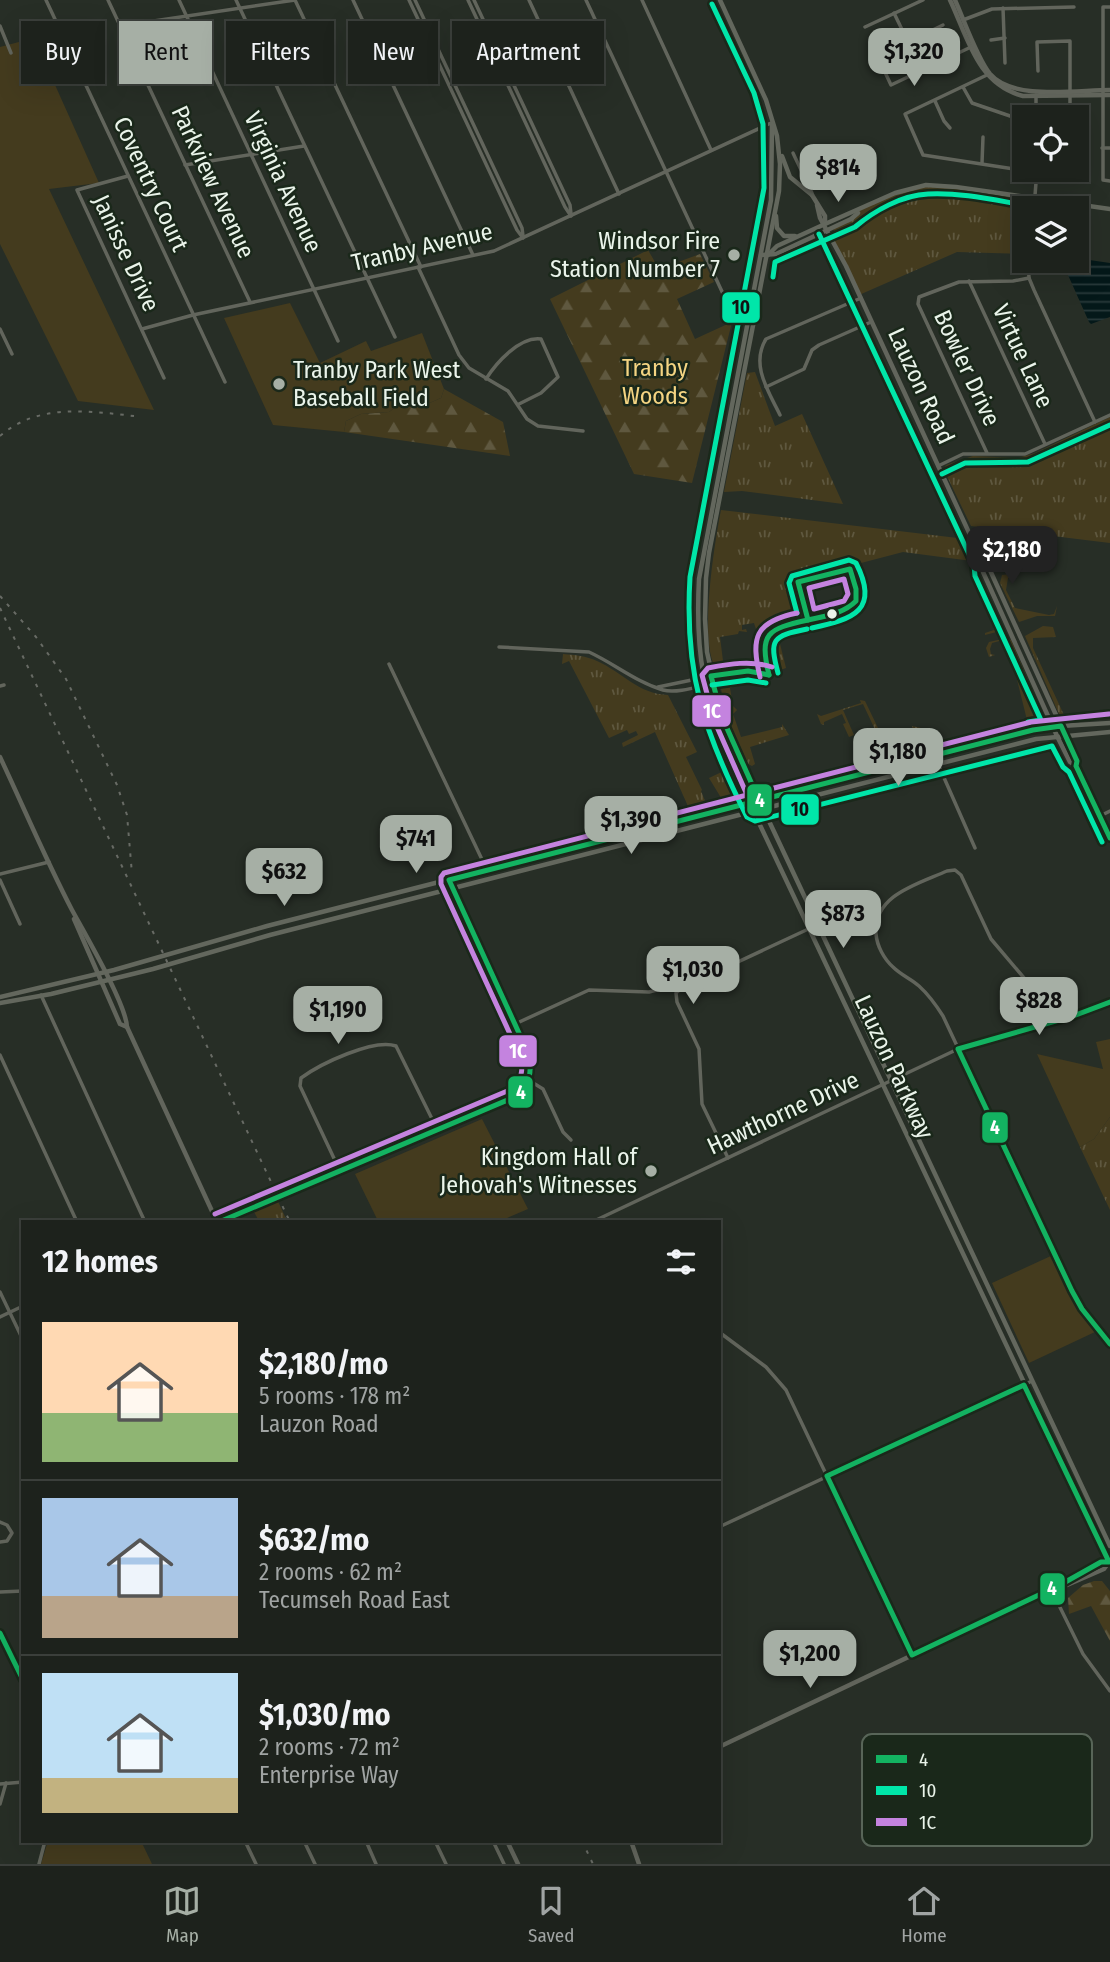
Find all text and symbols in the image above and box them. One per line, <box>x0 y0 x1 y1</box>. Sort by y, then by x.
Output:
chip: Buy <box>21 21 105 84</box>
chip: Rent <box>119 21 212 84</box>
chip: Filters <box>226 21 334 84</box>
chip: New <box>348 21 438 84</box>
chip: Apartment <box>452 21 604 84</box>
pin: $1,320 <box>857 28 971 88</box>
text: $1,320 <box>884 37 944 65</box>
street label: Parkview Avenue <box>166 101 260 263</box>
map controls <box>1012 105 1089 273</box>
button: locate <box>1012 105 1089 182</box>
street label: Virginia Avenue <box>238 107 328 257</box>
street label: Coventry Court <box>108 112 194 256</box>
pin: $814 <box>797 144 879 204</box>
text: $814 <box>816 153 860 181</box>
street label: Janisse Drive <box>87 190 165 316</box>
button: layers <box>1012 196 1089 273</box>
street label: Tranby Avenue <box>349 217 495 277</box>
place label: Windsor Fire Station Number 7 <box>550 227 720 283</box>
marker: Windsor Fire Station Number 7 <box>726 247 742 263</box>
line badge: 10 <box>721 291 761 324</box>
text: 10 <box>732 296 750 319</box>
street label: Virtue Lane <box>987 300 1059 412</box>
street label: Bowler Drive <box>928 306 1006 430</box>
street label: Lauzon Road <box>882 324 960 448</box>
park label: Tranby Woods <box>622 354 688 410</box>
place label: Tranby Park West Baseball Field <box>293 356 461 412</box>
marker: Tranby Park West Baseball Field <box>271 376 287 392</box>
pin: $2,180 <box>955 526 1069 586</box>
text: $2,180 <box>982 535 1042 563</box>
unlabelled marker <box>825 607 839 621</box>
line badge: 1C <box>691 694 732 728</box>
text: 1C <box>703 700 721 723</box>
pin: $1,180 <box>841 728 955 788</box>
text: $1,180 <box>869 737 927 765</box>
line badge: 4 <box>746 783 773 817</box>
text: 4 <box>755 789 765 812</box>
line badge: 10 <box>780 793 820 826</box>
pin: $1,390 <box>574 796 688 856</box>
text: 10 <box>791 798 809 821</box>
text: $1,390 <box>600 805 662 833</box>
pin: $741 <box>375 816 457 875</box>
text: $741 <box>396 824 436 852</box>
pin: $632 <box>243 848 325 908</box>
text: $632 <box>262 857 306 885</box>
pin: $873 <box>802 890 884 950</box>
text: $873 <box>821 899 865 927</box>
pin: $1,030 <box>636 946 750 1006</box>
text: $1,030 <box>663 955 724 983</box>
pin: $828 <box>998 978 1080 1037</box>
pin: $1,190 <box>281 986 395 1046</box>
text: $828 <box>1016 986 1062 1014</box>
street label: Lauzon Parkway <box>849 991 940 1143</box>
text: $1,190 <box>309 995 367 1023</box>
line badge: 1C <box>498 1034 538 1068</box>
text: 1C <box>509 1040 527 1063</box>
street label: Hawthorne Drive <box>703 1066 863 1160</box>
line badge: 4 <box>507 1075 534 1109</box>
text: 4 <box>516 1081 526 1104</box>
line badge: 4 <box>981 1111 1009 1144</box>
text: 4 <box>990 1116 1000 1139</box>
place label: Kingdom Hall of Jehovah's Witnesses <box>440 1143 639 1199</box>
marker: Kingdom Hall of Jehovah's Witnesses <box>643 1163 659 1179</box>
icon: filters <box>662 1243 700 1281</box>
text: 12 homes <box>42 1244 158 1280</box>
text: $2,180/mo <box>259 1346 388 1382</box>
icon: home <box>98 1350 182 1434</box>
text: 5 rooms · 178 m² <box>259 1382 410 1410</box>
text: Lauzon Road <box>259 1410 379 1438</box>
text: $632/mo <box>259 1522 369 1558</box>
icon: home <box>98 1526 182 1610</box>
text: 2 rooms · 62 m² <box>259 1558 402 1586</box>
line badge: 4 <box>1039 1572 1066 1606</box>
text: 4 <box>1047 1577 1057 1600</box>
text: Tecumseh Road East <box>259 1586 450 1614</box>
pin: $1,200 <box>753 1630 867 1690</box>
text: $1,200 <box>779 1639 841 1667</box>
text: $1,030/mo <box>259 1697 391 1733</box>
icon: home <box>98 1701 182 1785</box>
text: 2 rooms · 72 m² <box>259 1733 400 1761</box>
legend <box>862 1734 1092 1846</box>
text: 4 <box>919 1748 928 1771</box>
text: Enterprise Way <box>259 1761 399 1789</box>
text: 10 <box>919 1779 936 1802</box>
text: 1C <box>919 1811 936 1834</box>
tab: Map <box>163 1882 201 1947</box>
tab: Saved <box>528 1882 574 1947</box>
tab: Home <box>901 1882 947 1947</box>

